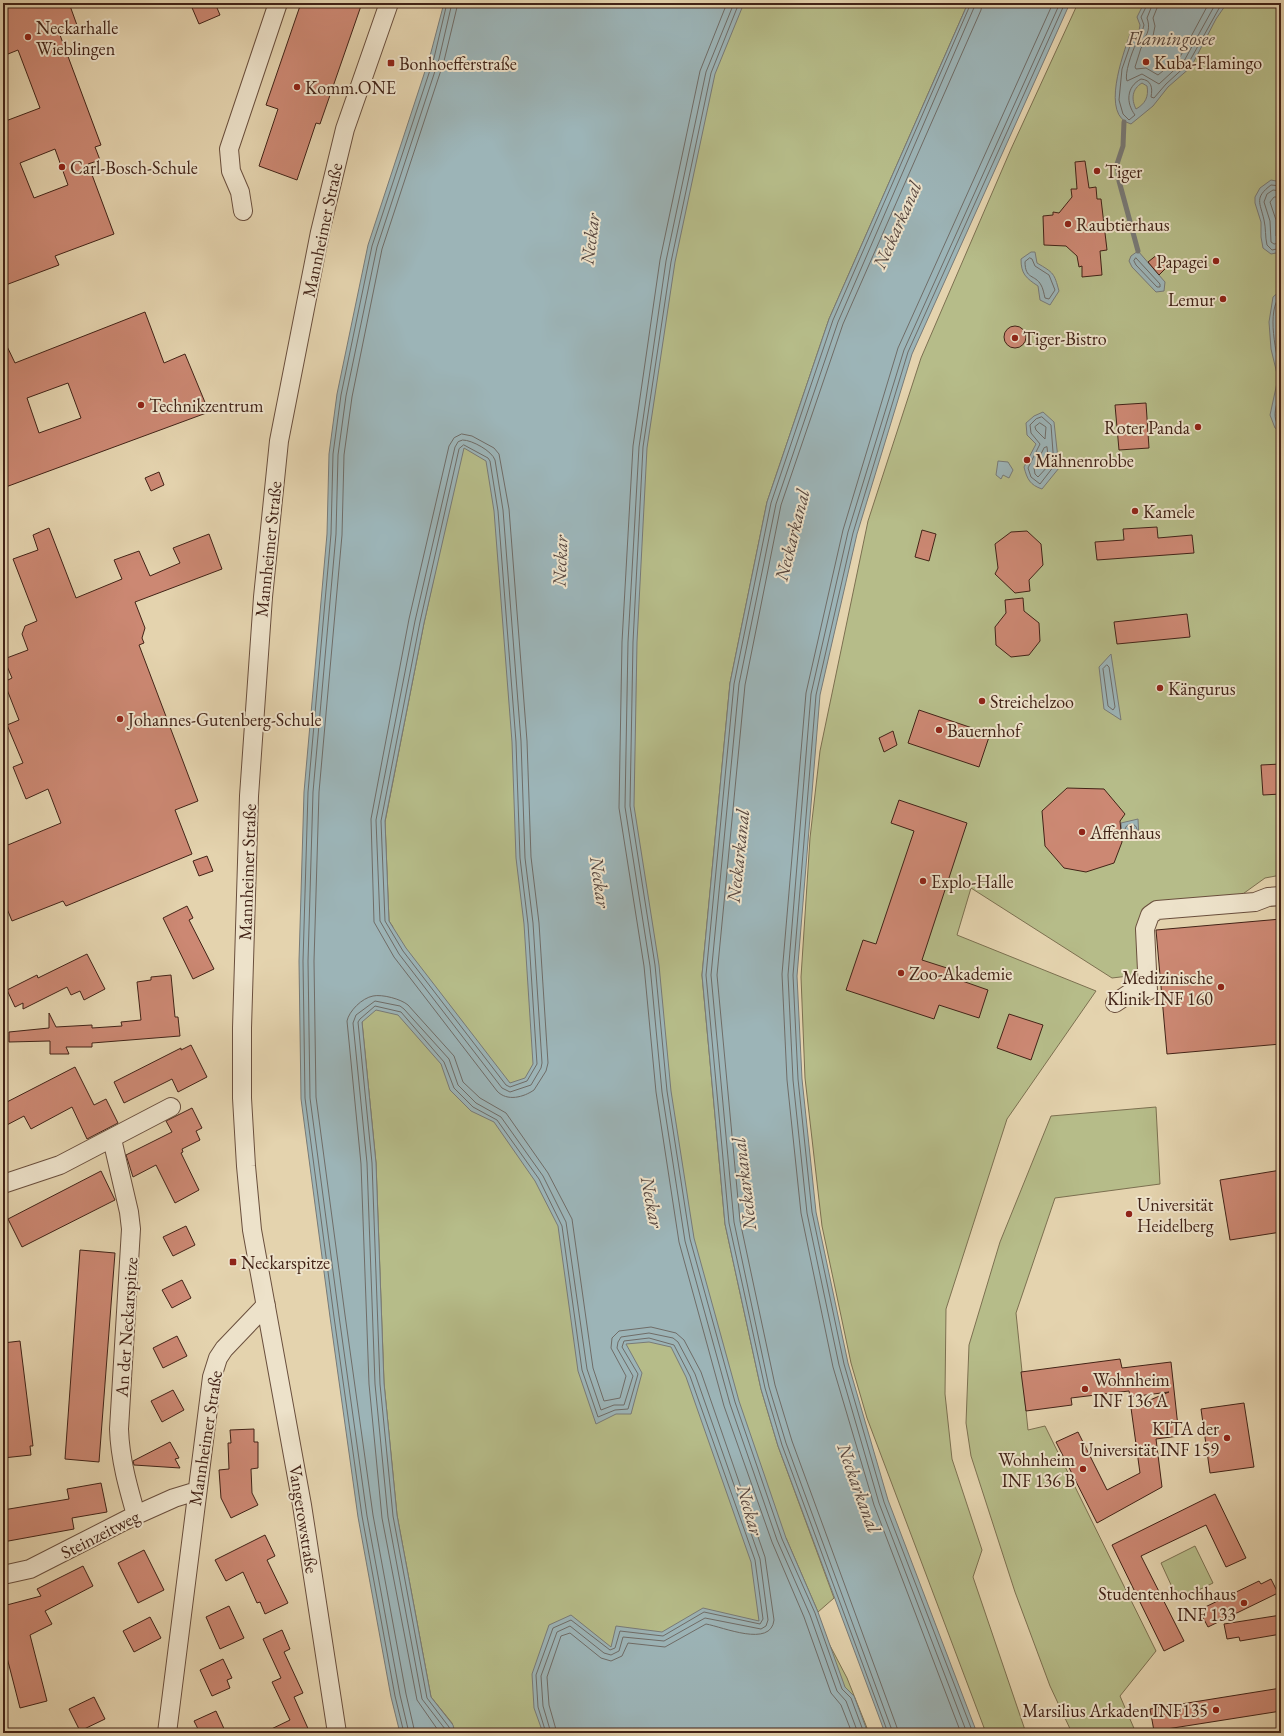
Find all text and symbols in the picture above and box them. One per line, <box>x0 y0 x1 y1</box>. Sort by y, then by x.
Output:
place label: Neckarhalle Wieblingen <box>36 16 118 60</box>
water label: Flamingosee <box>1126 26 1215 51</box>
marker: Neckarhalle Wieblingen <box>23 32 33 42</box>
place label: Kuba-Flamingo <box>1154 51 1262 74</box>
place label: Bonhoefferstraße <box>399 52 517 75</box>
marker: Kuba-Flamingo <box>1141 57 1151 67</box>
marker: Bonhoefferstraße <box>386 58 396 68</box>
place label: Komm.ONE <box>305 76 396 99</box>
marker: Komm.ONE <box>292 82 302 92</box>
place label: Carl-Bosch-Schule <box>70 156 198 179</box>
place label: Tiger <box>1105 160 1142 183</box>
street label: Mannheimer Straße <box>297 161 347 299</box>
marker: Carl-Bosch-Schule <box>57 162 67 172</box>
marker: Tiger <box>1092 166 1102 176</box>
water label: Neckarkanal <box>866 177 928 274</box>
water label: Neckar <box>574 211 606 267</box>
place label: Raubtierhaus <box>1076 213 1170 236</box>
marker: Raubtierhaus <box>1063 219 1073 229</box>
place label: Papagei <box>1156 250 1209 273</box>
marker: Papagei <box>1211 256 1221 266</box>
place label: Lemur <box>1168 288 1215 311</box>
marker: Lemur <box>1218 294 1228 304</box>
place label: Tiger-Bistro <box>1023 327 1107 350</box>
marker: Tiger-Bistro <box>1010 333 1020 343</box>
place label: Technikzentrum <box>149 394 263 417</box>
marker: Technikzentrum <box>136 400 146 410</box>
place label: Roter Panda <box>1104 416 1191 439</box>
marker: Roter Panda <box>1193 422 1203 432</box>
place label: Mähnenrobbe <box>1035 449 1134 472</box>
marker: Mähnenrobbe <box>1022 455 1032 465</box>
street label: Mannheimer Straße <box>249 480 287 618</box>
water label: Neckarkanal <box>768 486 816 584</box>
place label: Kamele <box>1143 500 1195 523</box>
marker: Kamele <box>1130 506 1140 516</box>
water label: Neckar <box>547 534 573 588</box>
place label: Kängurus <box>1168 677 1236 700</box>
marker: Kängurus <box>1155 683 1165 693</box>
place label: Streichelzoo <box>990 690 1074 713</box>
marker: Streichelzoo <box>977 696 987 706</box>
place label: Johannes-Gutenberg-Schule <box>126 708 322 731</box>
marker: Johannes-Gutenberg-Schule <box>115 714 125 724</box>
place label: Bauernhof <box>947 719 1023 742</box>
marker: Bauernhof <box>934 725 944 735</box>
street label: Mannheimer Straße <box>233 803 261 941</box>
water label: Neckarkanal <box>721 808 755 905</box>
place label: Affenhaus <box>1089 821 1161 844</box>
marker: Affenhaus <box>1077 827 1087 837</box>
water label: Neckar <box>584 854 616 910</box>
place label: Explo-Halle <box>931 870 1014 893</box>
marker: Explo-Halle <box>918 876 928 886</box>
place label: Zoo-Akademie <box>909 962 1012 985</box>
place label: Medizinische Klinik INF 160 <box>1107 966 1213 1010</box>
marker: Zoo-Akademie <box>896 968 906 978</box>
marker: Medizinische Klinik INF 160 <box>1216 982 1226 992</box>
water label: Neckarkanal <box>726 1136 762 1233</box>
water label: Neckar <box>635 1173 669 1230</box>
place label: Universität Heidelberg <box>1137 1193 1214 1237</box>
marker: Universität Heidelberg <box>1124 1209 1134 1219</box>
place label: Neckarspitze <box>241 1251 330 1274</box>
street label: An der Neckarspitze <box>110 1256 142 1399</box>
marker: Neckarspitze <box>228 1257 238 1267</box>
place label: Wohnheim INF 136 A <box>1093 1368 1170 1412</box>
street label: Mannheimer Straße <box>183 1369 227 1507</box>
marker: Wohnheim INF 136 A <box>1080 1384 1090 1394</box>
place label: KITA der Universität INF 159 <box>1080 1417 1219 1461</box>
marker: KITA der Universität INF 159 <box>1222 1433 1232 1443</box>
water label: Neckarkanal <box>831 1439 887 1537</box>
place label: Wohnheim INF 136 B <box>998 1448 1075 1492</box>
street label: Vangerowstraße <box>284 1463 324 1575</box>
marker: Wohnheim INF 136 B <box>1078 1464 1088 1474</box>
water label: Neckar <box>731 1481 769 1539</box>
street label: Steinzeitweg <box>57 1504 143 1564</box>
place label: Studentenhochhaus INF 133 <box>1098 1582 1236 1626</box>
marker: Studentenhochhaus INF 133 <box>1239 1598 1249 1608</box>
place label: Marsilius Arkaden INF135 <box>1022 1699 1208 1722</box>
marker: Marsilius Arkaden INF135 <box>1211 1705 1221 1715</box>

